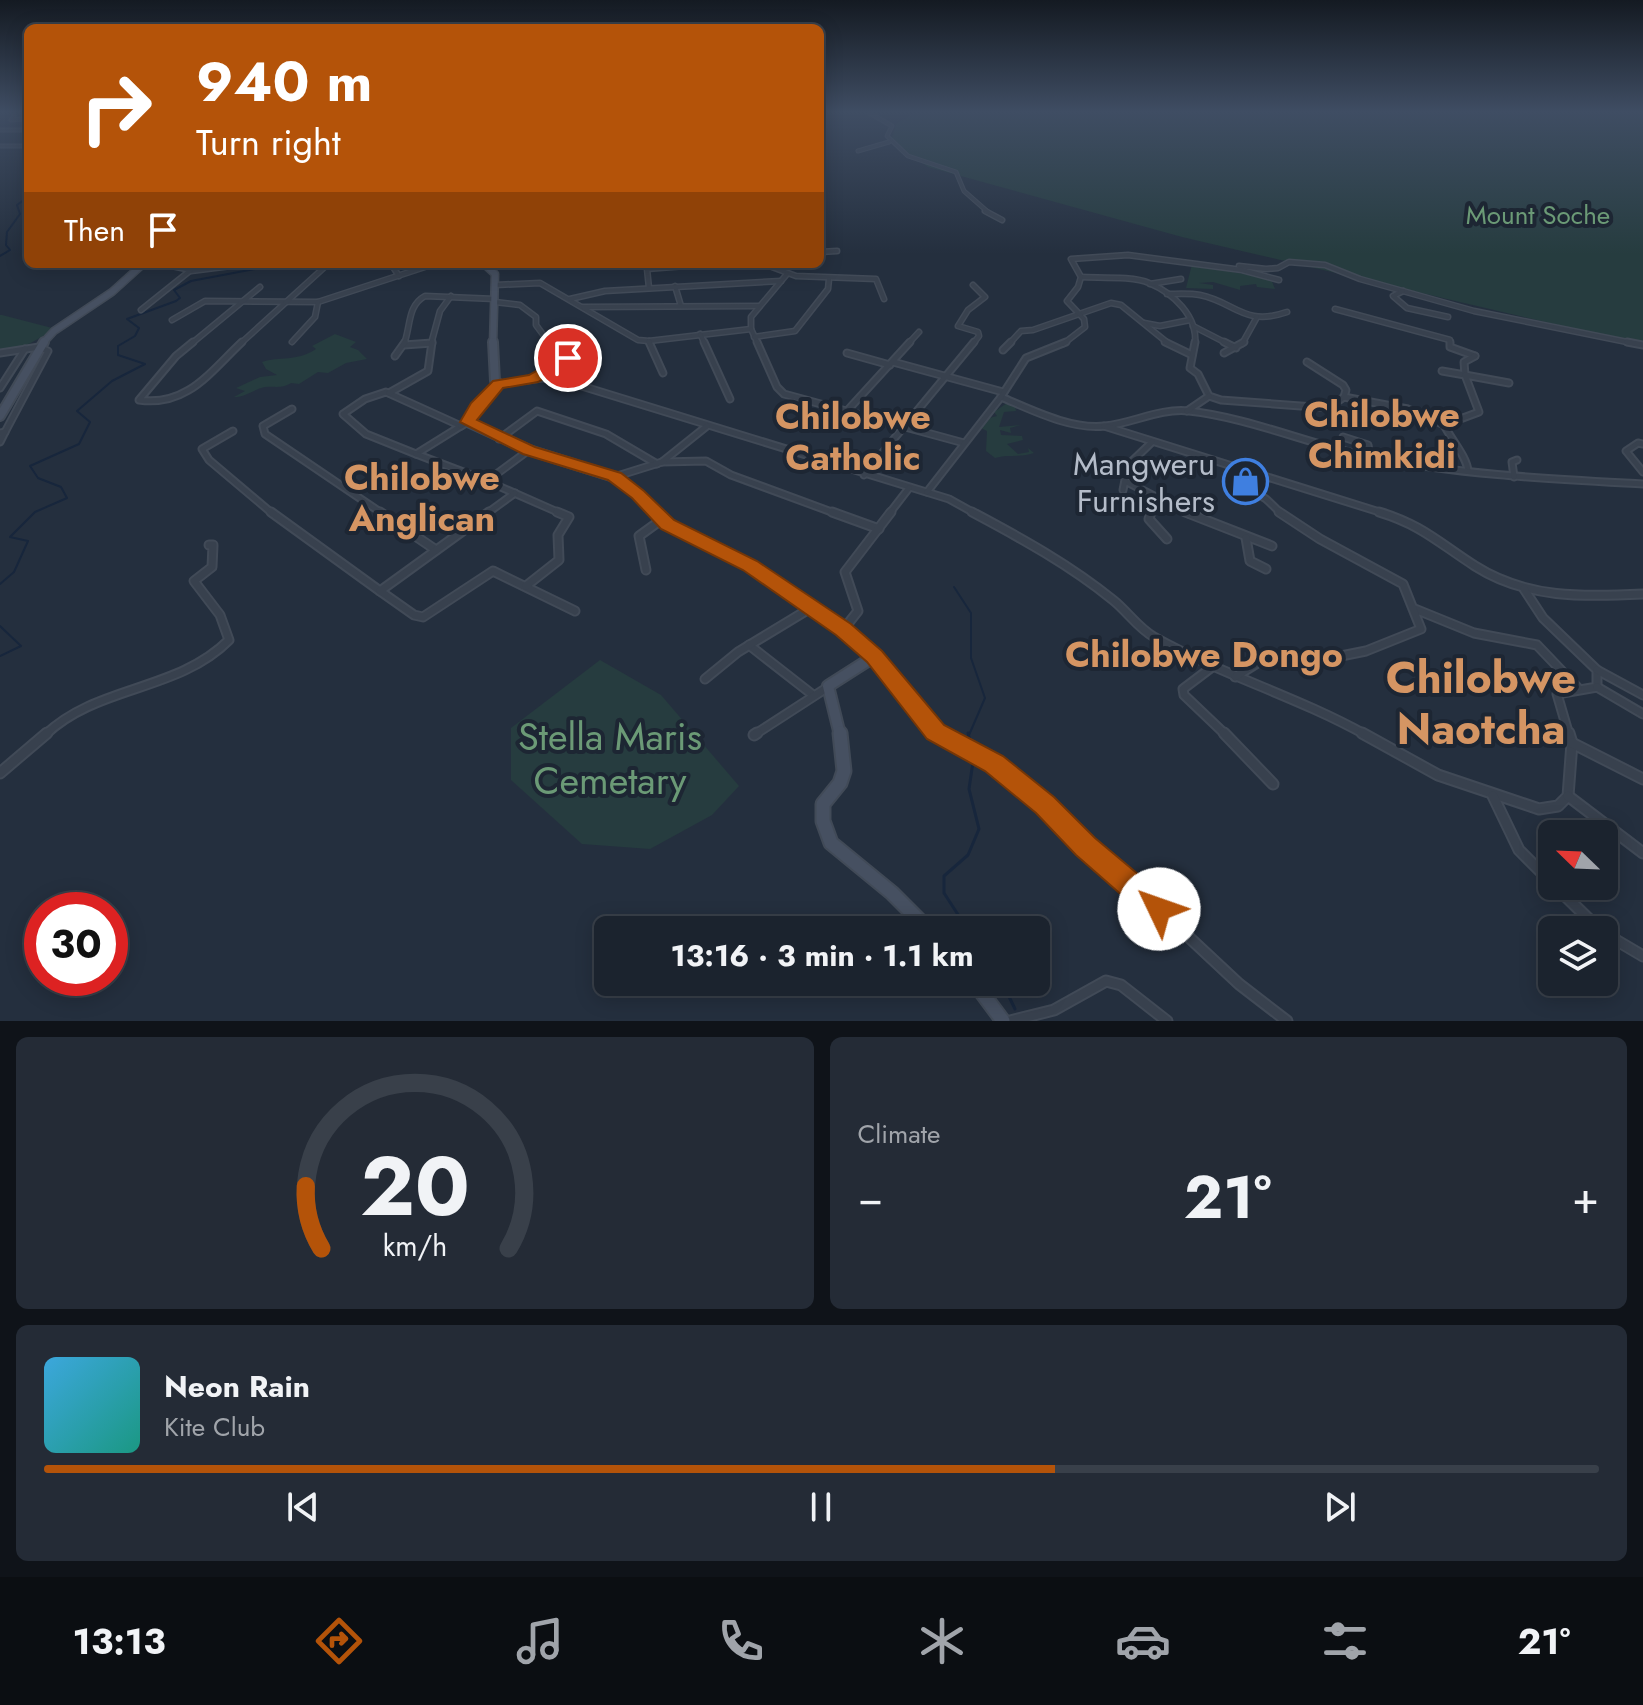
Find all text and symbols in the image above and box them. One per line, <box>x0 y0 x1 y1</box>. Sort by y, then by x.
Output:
text: 940 m <box>196 41 372 122</box>
icon: right <box>64 56 168 160</box>
text: Turn right <box>196 116 341 168</box>
park label: Mount Soche <box>1466 196 1610 234</box>
icon: arrive <box>141 208 185 252</box>
text: Then <box>64 209 125 252</box>
pin <box>534 324 602 392</box>
icon: arrive <box>546 336 590 380</box>
district label: Chilobwe Chimkidi <box>1304 388 1460 481</box>
district label: Chilobwe Catholic <box>775 390 931 483</box>
place label: Mangweru Furnishers <box>1073 441 1215 524</box>
district label: Chilobwe Anglican <box>344 451 500 544</box>
shop icon: Mangweru Furnishers <box>1222 458 1270 506</box>
district label: Chilobwe Dongo <box>1065 628 1343 680</box>
district label: Chilobwe Naotcha <box>1386 646 1576 761</box>
park label: Stella Maris Cemetary <box>518 709 702 808</box>
north arrow <box>1538 820 1618 900</box>
map controls <box>1538 820 1618 996</box>
position arrow <box>1117 867 1201 951</box>
speed limit sign: 30 <box>24 892 128 996</box>
button: layers <box>1538 916 1618 996</box>
text: 13:16 · 3 min · 1.1 km <box>670 934 974 977</box>
text: Climate <box>858 1115 940 1153</box>
text: 20 <box>360 1126 470 1246</box>
text: 21° <box>1184 1154 1272 1241</box>
text: − <box>858 1166 883 1230</box>
text: + <box>1572 1166 1599 1230</box>
text: km/h <box>382 1225 447 1267</box>
text: Neon Rain <box>164 1365 310 1408</box>
text: Kite Club <box>164 1408 265 1446</box>
icon: previous <box>281 1485 325 1529</box>
icon: pause <box>799 1485 843 1529</box>
icon: next <box>1318 1485 1362 1529</box>
icon: directions <box>311 1613 367 1669</box>
icon: music <box>512 1613 568 1669</box>
icon: phone <box>713 1613 769 1669</box>
icon: climate <box>914 1613 970 1669</box>
icon: car <box>1115 1613 1171 1669</box>
icon: filters <box>1317 1613 1373 1669</box>
text: 13:13 <box>73 1615 166 1667</box>
text: 21° <box>1518 1615 1570 1667</box>

